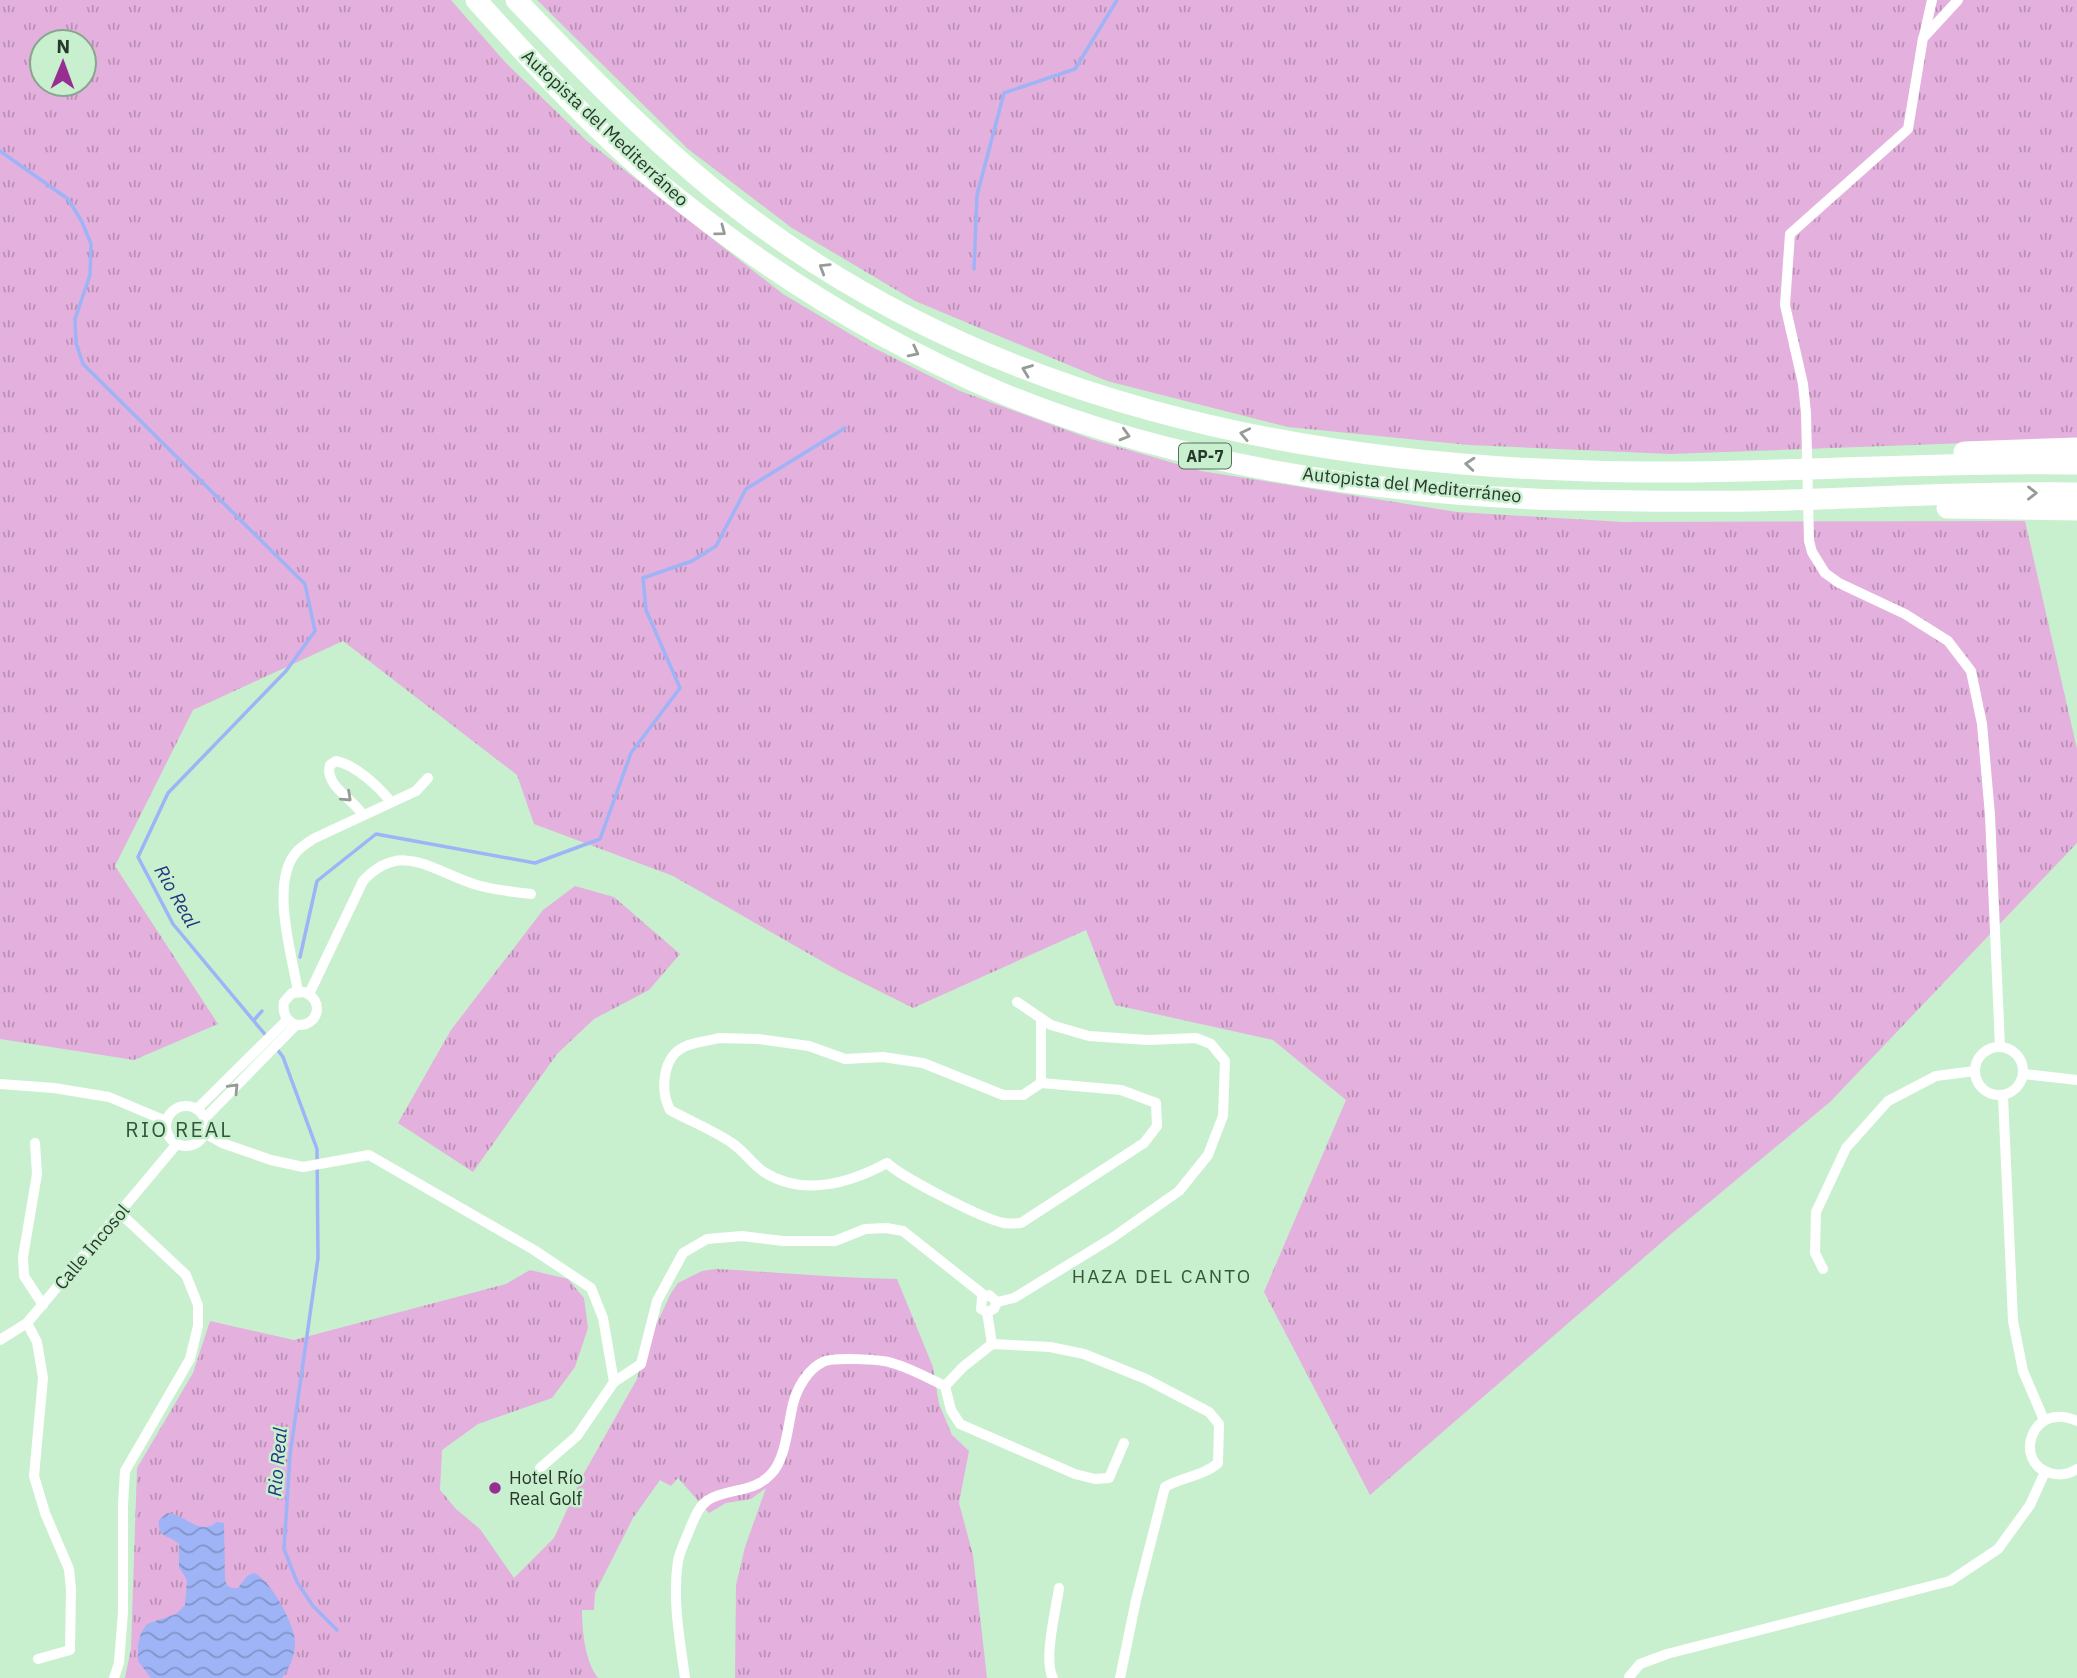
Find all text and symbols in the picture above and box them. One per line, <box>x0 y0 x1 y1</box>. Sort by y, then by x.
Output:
north arrow <box>28 28 98 98</box>
text: N <box>56 34 70 58</box>
street label: Autopista del Mediterráneo <box>517 44 694 211</box>
one-way arrow <box>713 223 726 236</box>
one-way arrow <box>818 263 831 276</box>
one-way arrow <box>906 343 919 357</box>
one-way arrow <box>1021 364 1033 378</box>
one-way arrow <box>1119 426 1131 441</box>
one-way arrow <box>1239 427 1251 442</box>
road number: AP-7 <box>1179 444 1231 468</box>
one-way arrow <box>1464 457 1475 472</box>
street label: Autopista del Mediterráneo <box>1302 462 1523 507</box>
one-way arrow <box>2028 485 2038 501</box>
one-way arrow <box>339 788 352 801</box>
water label: Rio Real <box>149 860 205 932</box>
one-way arrow <box>226 1083 239 1096</box>
district label: RIO REAL <box>125 1115 233 1143</box>
street label: Calle Incosol <box>49 1199 134 1294</box>
district label: HAZA DEL CANTO <box>1072 1264 1252 1288</box>
water label: Rio Real <box>262 1427 292 1497</box>
place label: Hotel Río Real Golf <box>509 1466 583 1510</box>
marker: Hotel Río Real Golf <box>487 1480 503 1496</box>

